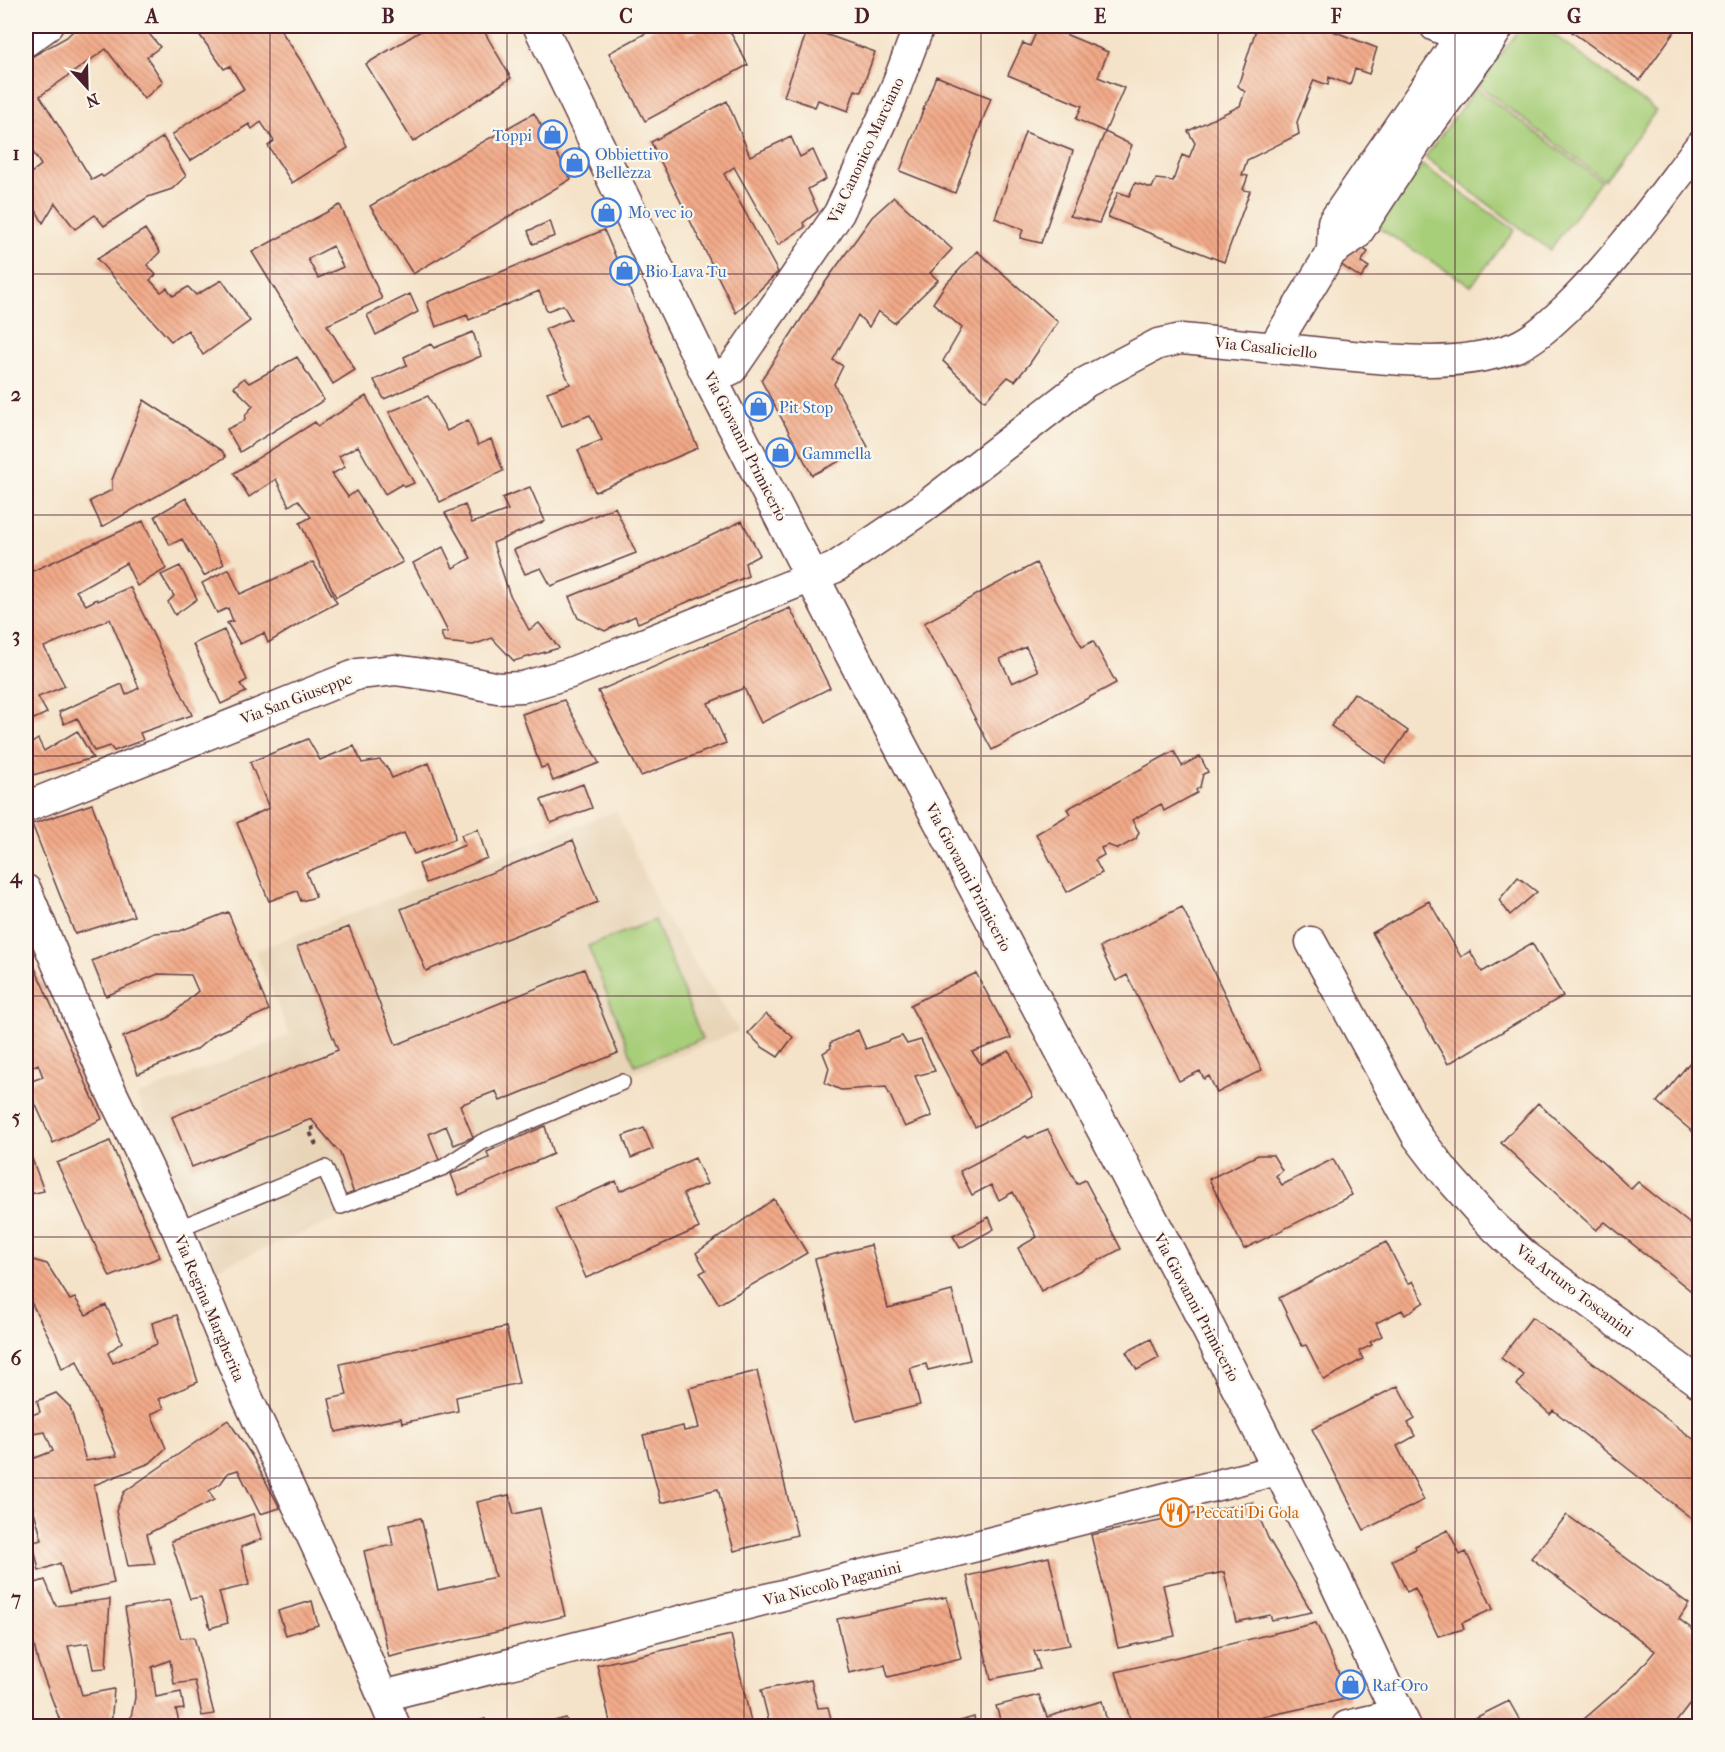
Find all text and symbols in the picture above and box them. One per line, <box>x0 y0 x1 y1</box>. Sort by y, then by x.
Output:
text: A <box>144 5 160 28</box>
text: B <box>381 5 395 28</box>
text: C <box>619 5 633 28</box>
text: D <box>854 5 870 28</box>
text: E <box>1094 5 1106 28</box>
text: F <box>1330 5 1342 28</box>
text: G <box>1567 5 1581 28</box>
north arrow <box>57 57 117 117</box>
street label: Via Canonico Marciano <box>823 74 908 227</box>
text: N <box>82 89 102 112</box>
shop icon: Toppi <box>537 119 569 151</box>
place label: Toppi <box>493 126 532 145</box>
text: 1 <box>12 142 20 165</box>
place label: Obbiettivo Bellezza <box>595 145 668 182</box>
shop icon: Obbiettivo Bellezza <box>558 147 590 179</box>
shop icon: Mo vec io <box>591 196 623 228</box>
place label: Mo vec io <box>628 203 693 222</box>
shop icon: Bio Lava Tu <box>608 255 640 287</box>
place label: Bio Lava Tu <box>645 262 727 281</box>
street label: Via Casaliciello <box>1213 333 1318 362</box>
street label: Via Giovanni Primicerio <box>699 367 792 524</box>
text: 2 <box>11 383 21 406</box>
shop icon: Pit Stop <box>742 391 774 423</box>
place label: Pit Stop <box>779 398 834 417</box>
shop icon: Gammella <box>765 437 797 469</box>
place label: Gammella <box>802 444 872 463</box>
text: 3 <box>12 624 20 647</box>
street label: Via San Giuseppe <box>237 668 355 729</box>
street label: Via Giovanni Primicerio <box>921 799 1016 955</box>
text: 4 <box>9 865 23 889</box>
text: 5 <box>12 1106 21 1129</box>
street label: Via Giovanni Primicerio <box>1149 1229 1244 1385</box>
street label: Via Regina Margherita <box>170 1231 249 1385</box>
street label: Via Arturo Toscanini <box>1511 1239 1637 1341</box>
text: 6 <box>11 1347 23 1370</box>
restaurant icon: Peccati Di Gola <box>1158 1496 1190 1528</box>
place label: Peccati Di Gola <box>1195 1503 1300 1522</box>
street label: Via Niccolò Paganini <box>760 1557 903 1610</box>
text: 7 <box>10 1587 21 1610</box>
shop icon: Raf-Oro <box>1335 1669 1367 1701</box>
place label: Raf-Oro <box>1372 1676 1428 1695</box>

